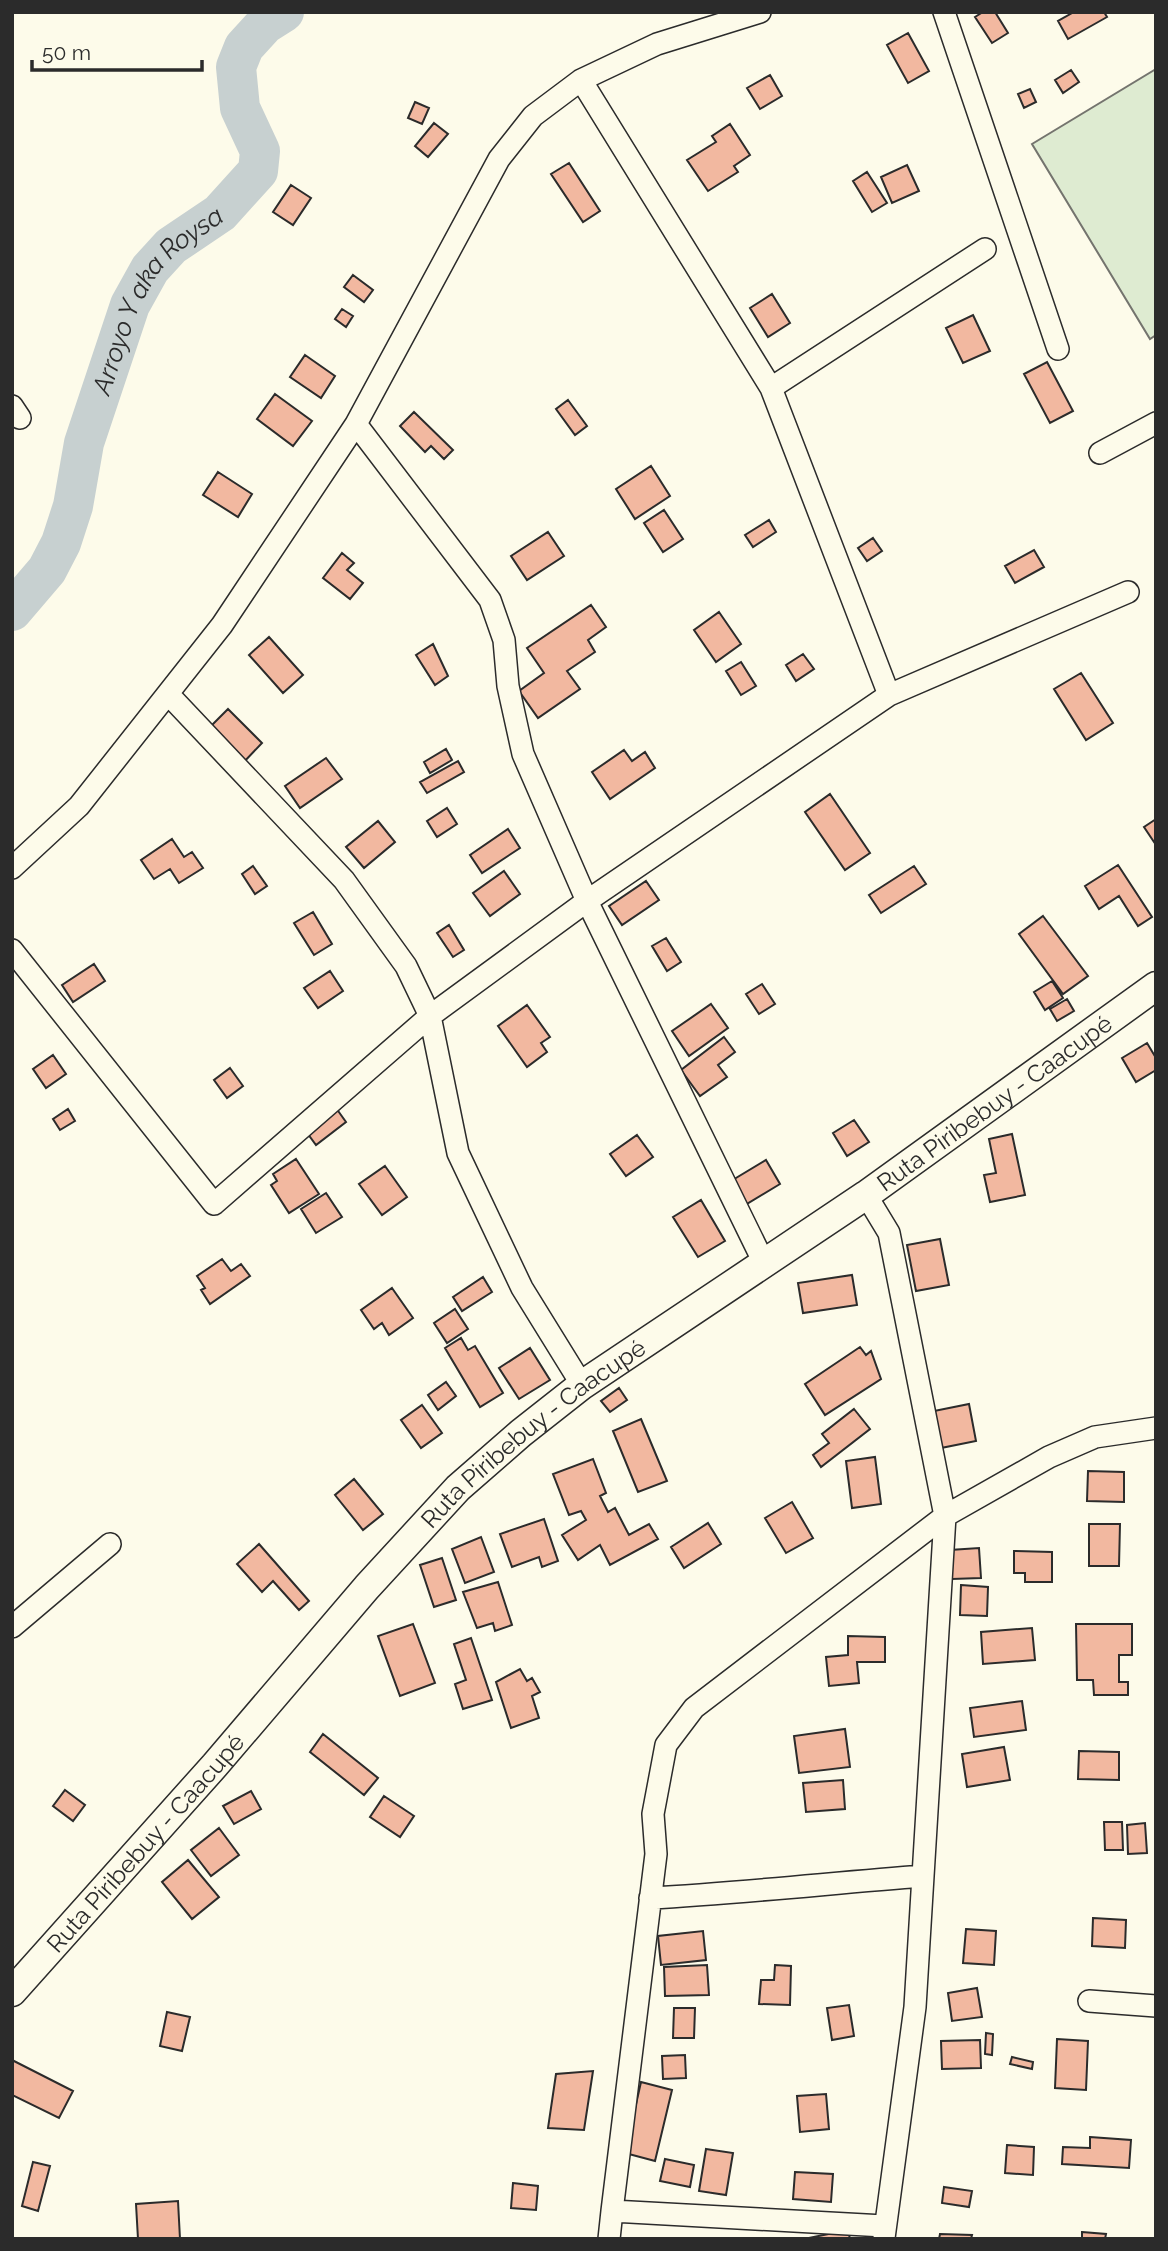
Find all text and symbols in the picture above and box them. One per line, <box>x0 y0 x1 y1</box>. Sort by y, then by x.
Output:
scale bar <box>32 28 201 72</box>
text: 50 m <box>42 40 91 65</box>
water label: Arroyo Y aka Roysa <box>86 200 229 400</box>
street label: Ruta Piribebuy - Caacupé <box>871 1008 1117 1197</box>
street label: Ruta Piribebuy - Caacupé <box>415 1332 651 1533</box>
street label: Ruta Piribebuy - Caacupé <box>40 1728 250 1958</box>

